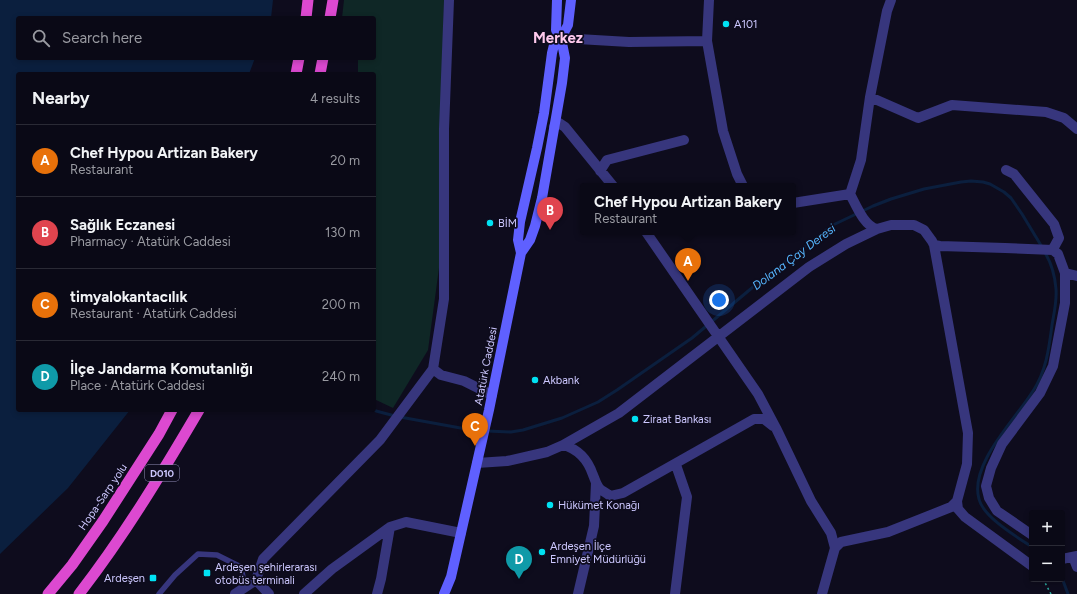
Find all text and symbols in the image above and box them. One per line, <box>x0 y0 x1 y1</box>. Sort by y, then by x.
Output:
search box <box>16 16 376 60</box>
place label: A101 <box>734 18 758 31</box>
marker: A101 <box>721 19 731 29</box>
icon: search <box>30 27 52 49</box>
text: Search here <box>62 29 142 47</box>
district label: Merkez <box>533 29 583 47</box>
text: Nearby <box>32 88 90 108</box>
text: 4 results <box>310 91 360 106</box>
text: Chef Hypou Artizan Bakery <box>70 144 258 162</box>
text: A <box>40 153 50 168</box>
text: 20 m <box>330 153 360 168</box>
text: Restaurant <box>70 162 133 177</box>
popup <box>580 183 796 235</box>
text: Chef Hypou Artizan Bakery <box>594 193 782 211</box>
pin: B <box>537 197 563 230</box>
text: Restaurant <box>594 211 657 226</box>
text: Sağlık Eczanesi <box>70 216 175 234</box>
place label: BİM <box>498 217 517 230</box>
marker: BİM <box>485 218 495 228</box>
water label: Dolana Çay Deresi <box>750 221 839 293</box>
text: B <box>41 225 49 240</box>
text: 130 m <box>325 225 360 240</box>
text: Pharmacy · Atatürk Caddesi <box>70 234 231 249</box>
pin: A <box>675 248 701 281</box>
text: timyalokantacılık <box>70 288 188 306</box>
your location <box>709 290 729 310</box>
text: C <box>40 297 50 312</box>
text: 200 m <box>322 297 360 312</box>
text: Restaurant · Atatürk Caddesi <box>70 306 237 321</box>
street label: Atatürk Caddesi <box>472 326 500 406</box>
text: İlçe Jandarma Komutanlığı <box>70 360 253 378</box>
text: D <box>40 369 50 384</box>
text: 240 m <box>322 369 360 384</box>
place label: Akbank <box>543 374 580 387</box>
marker: Akbank <box>530 375 540 385</box>
text: Place · Atatürk Caddesi <box>70 378 205 393</box>
pin: C <box>462 413 488 446</box>
place label: Ziraat Bankası <box>643 413 711 426</box>
marker: Ziraat Bankası <box>630 414 640 424</box>
street label: Hopa-Sarp yolu <box>76 461 130 533</box>
road number: D010 <box>145 465 179 481</box>
place label: Hükümet Konağı <box>558 499 640 512</box>
marker: Hükümet Konağı <box>545 500 555 510</box>
map controls <box>1029 510 1065 582</box>
button: + <box>1029 510 1065 546</box>
place label: Ardeşen İlçe Emniyet Müdürlüğü <box>550 540 646 566</box>
pin: D <box>506 546 532 579</box>
button: − <box>1029 546 1065 582</box>
marker: Ardeşen İlçe Emniyet Müdürlüğü <box>537 547 547 557</box>
place label: Ardeşen şehirlerarası otobüs terminali <box>215 561 317 587</box>
marker: Ardeşen şehirlerarası otobüs terminali <box>202 568 212 578</box>
place label: Ardeşen <box>104 572 145 585</box>
marker: Ardeşen <box>148 573 158 583</box>

